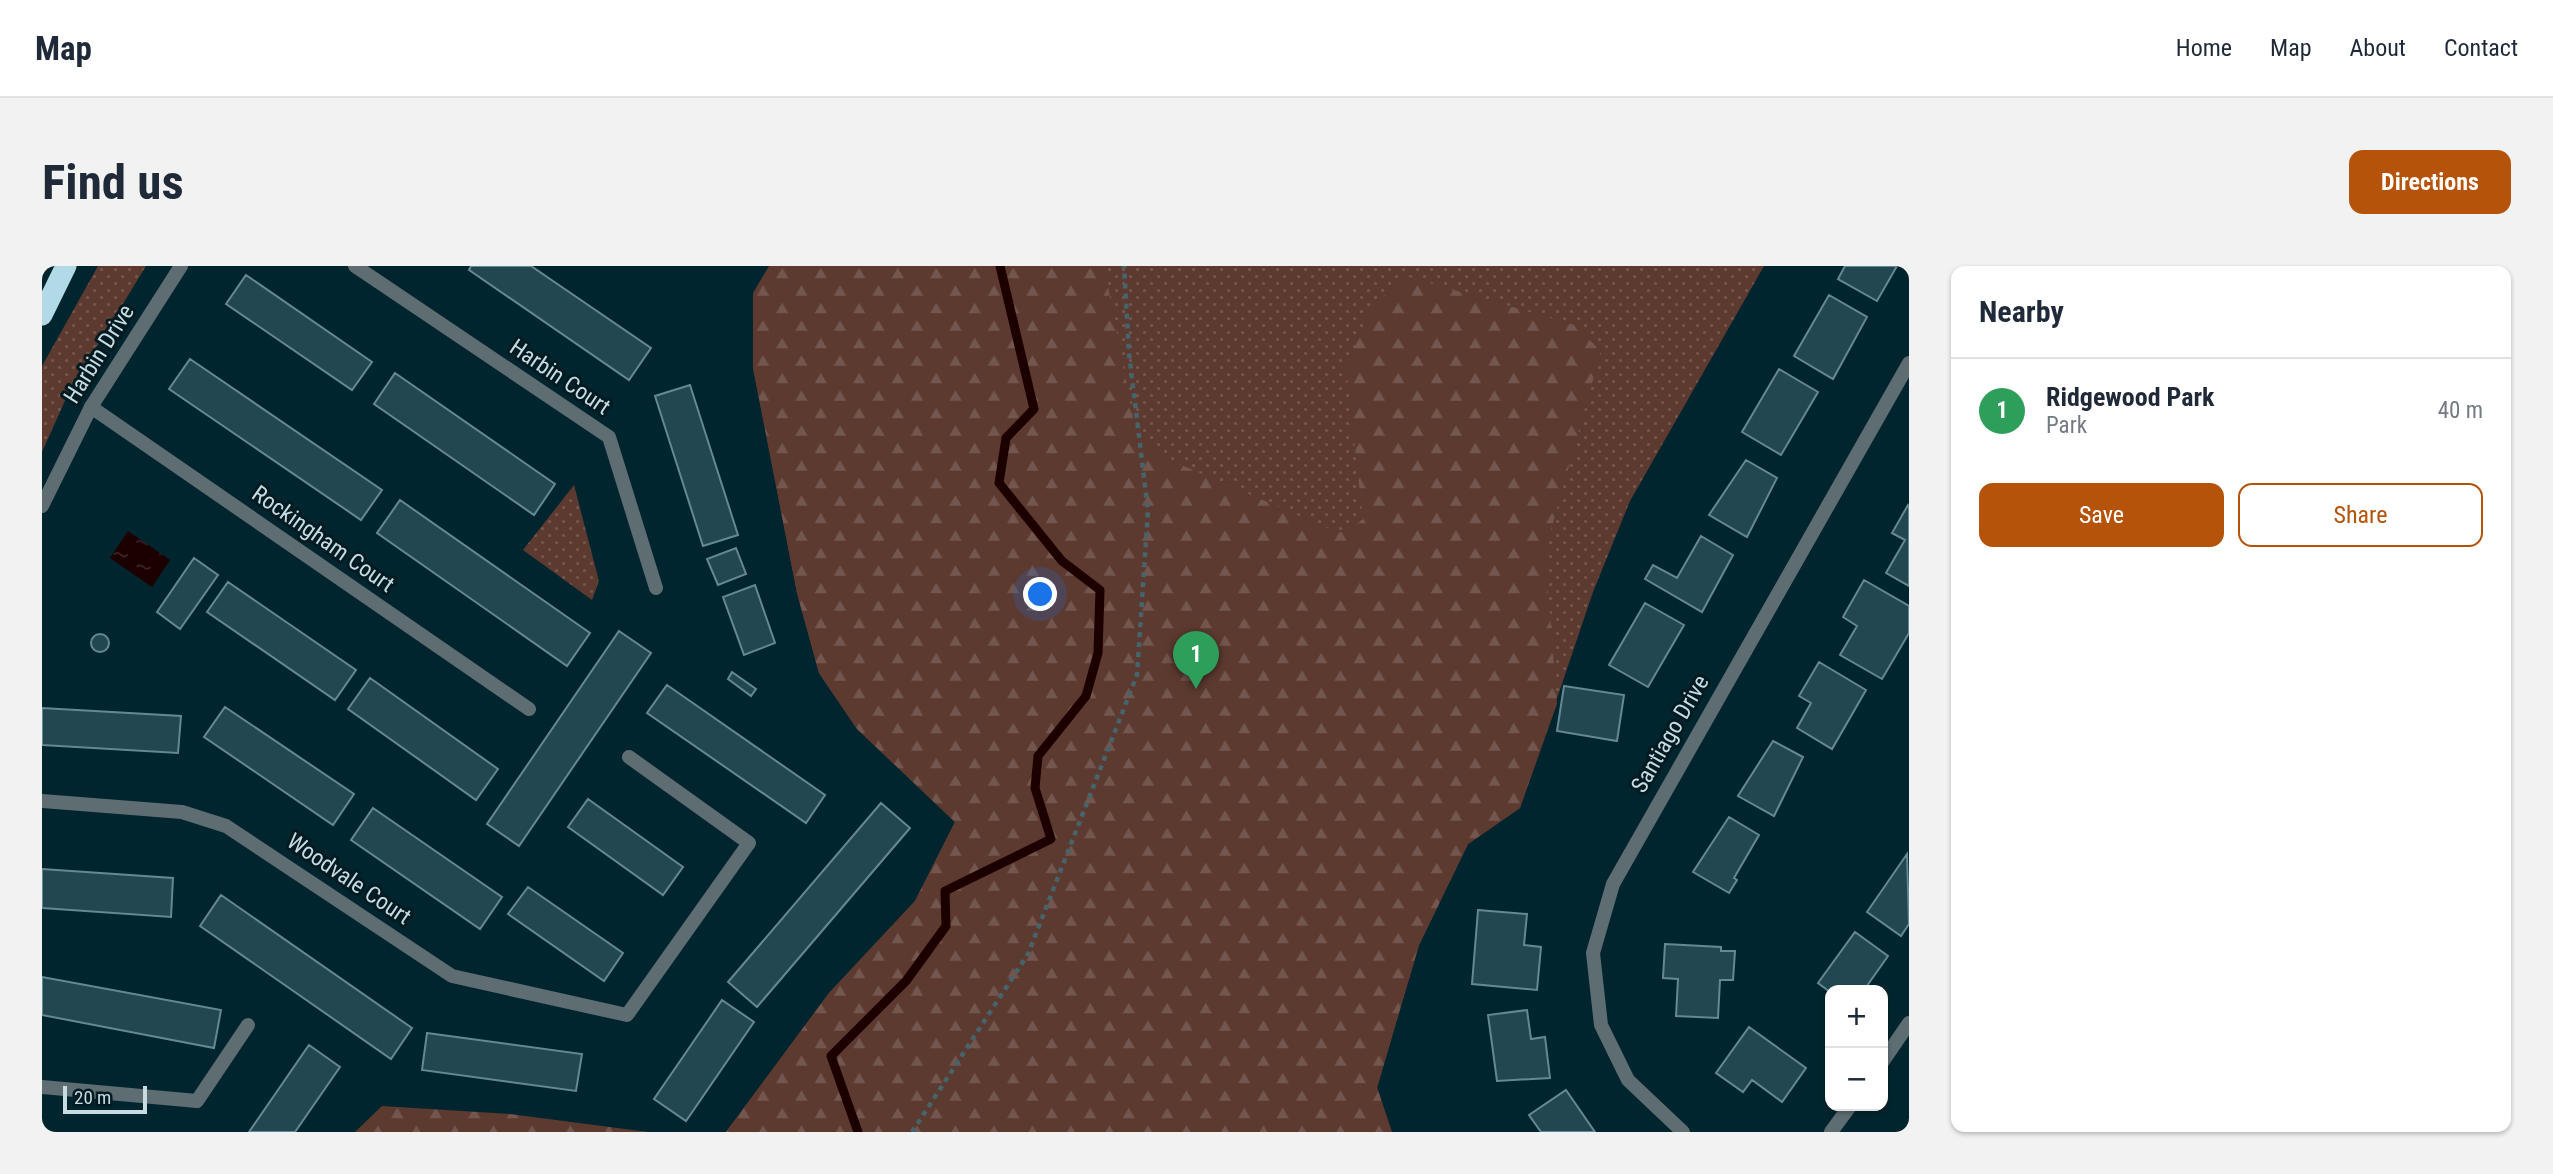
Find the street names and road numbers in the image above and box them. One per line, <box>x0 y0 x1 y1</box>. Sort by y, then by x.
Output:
street label: Harbin Drive <box>58 300 140 408</box>
street label: Harbin Court <box>505 334 615 420</box>
street label: Rockingham Court <box>247 480 399 598</box>
street label: Santiago Drive <box>1625 670 1715 798</box>
street label: Woodvale Court <box>282 828 416 930</box>

